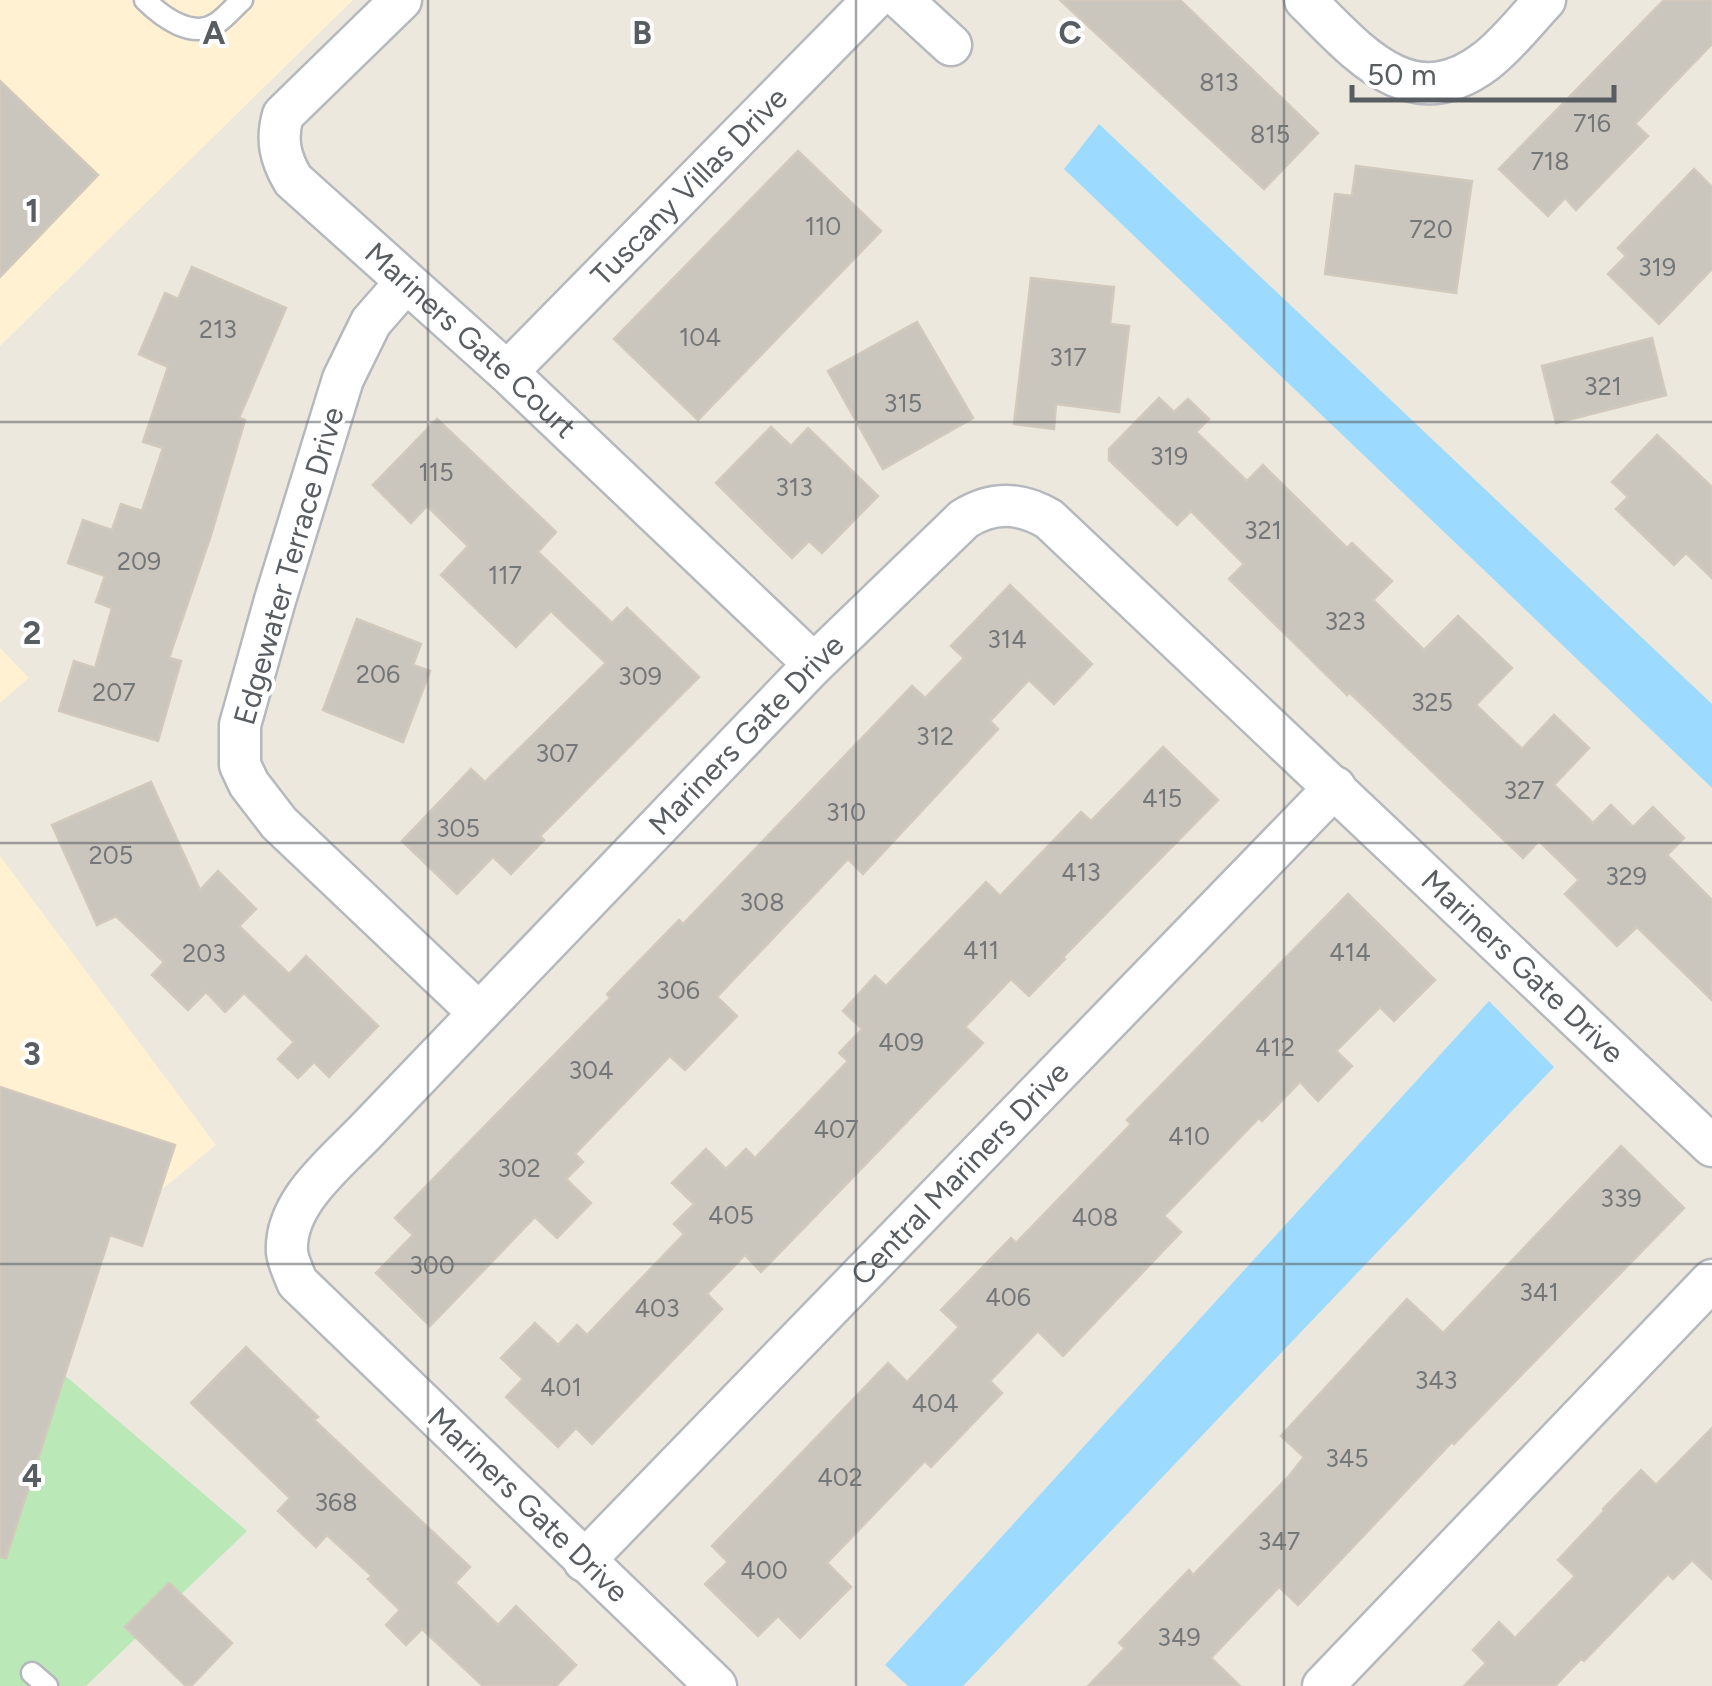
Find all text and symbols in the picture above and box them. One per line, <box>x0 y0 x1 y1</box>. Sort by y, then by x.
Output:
text: A <box>203 14 226 52</box>
text: B <box>632 14 652 52</box>
text: C <box>1058 14 1082 52</box>
scale bar <box>1352 40 1614 102</box>
text: 50 m <box>1367 56 1436 93</box>
house number: 813 <box>1199 67 1239 97</box>
street label: Tuscany Villas Drive <box>583 79 795 293</box>
house number: 716 <box>1573 108 1611 138</box>
house number: 815 <box>1250 119 1290 149</box>
house number: 718 <box>1530 146 1570 176</box>
text: 1 <box>25 192 39 230</box>
house number: 110 <box>805 211 841 241</box>
house number: 720 <box>1409 214 1453 244</box>
street label: Mariners Gate Court <box>358 235 584 446</box>
house number: 319 <box>1638 252 1676 282</box>
house number: 213 <box>199 314 237 344</box>
house number: 104 <box>679 322 721 352</box>
house number: 317 <box>1049 342 1087 372</box>
house number: 321 <box>1584 371 1622 401</box>
house number: 315 <box>884 388 922 418</box>
street label: Edgewater Terrace Drive <box>225 403 352 729</box>
house number: 319 <box>1150 441 1188 471</box>
house number: 115 <box>418 457 454 487</box>
house number: 313 <box>775 472 813 502</box>
house number: 321 <box>1244 515 1282 545</box>
house number: 209 <box>117 546 161 576</box>
house number: 117 <box>488 560 522 590</box>
house number: 323 <box>1324 606 1366 636</box>
text: 2 <box>23 614 41 652</box>
house number: 314 <box>987 624 1027 654</box>
street label: Mariners Gate Drive <box>641 626 851 843</box>
house number: 206 <box>356 659 400 689</box>
house number: 309 <box>618 661 662 691</box>
house number: 207 <box>92 677 136 707</box>
house number: 325 <box>1411 687 1453 717</box>
house number: 312 <box>916 721 954 751</box>
house number: 307 <box>535 738 579 768</box>
house number: 327 <box>1503 775 1545 805</box>
house number: 415 <box>1142 783 1182 813</box>
house number: 310 <box>826 797 866 827</box>
house number: 305 <box>436 813 480 843</box>
house number: 205 <box>89 840 133 870</box>
house number: 413 <box>1061 857 1101 887</box>
house number: 329 <box>1605 861 1647 891</box>
street label: Mariners Gate Drive <box>1414 862 1632 1071</box>
house number: 308 <box>740 887 784 917</box>
house number: 411 <box>963 935 999 965</box>
house number: 414 <box>1329 937 1371 967</box>
house number: 203 <box>182 938 226 968</box>
house number: 306 <box>656 975 700 1005</box>
house number: 409 <box>878 1027 924 1057</box>
house number: 412 <box>1255 1032 1295 1062</box>
text: 3 <box>23 1035 41 1073</box>
street label: Central Mariners Drive <box>843 1053 1077 1293</box>
house number: 304 <box>568 1055 614 1085</box>
house number: 407 <box>814 1114 858 1144</box>
house number: 410 <box>1168 1121 1210 1151</box>
house number: 302 <box>497 1153 541 1183</box>
house number: 339 <box>1600 1183 1642 1213</box>
house number: 405 <box>708 1200 754 1230</box>
house number: 408 <box>1072 1202 1118 1232</box>
house number: 300 <box>409 1250 455 1280</box>
house number: 341 <box>1519 1277 1559 1307</box>
house number: 406 <box>985 1282 1031 1312</box>
house number: 403 <box>634 1293 680 1323</box>
house number: 343 <box>1415 1365 1457 1395</box>
house number: 401 <box>540 1372 582 1402</box>
house number: 404 <box>911 1388 959 1418</box>
street label: Mariners Gate Drive <box>420 1399 636 1610</box>
house number: 345 <box>1325 1443 1369 1473</box>
text: 4 <box>22 1457 42 1495</box>
house number: 402 <box>817 1462 863 1492</box>
house number: 368 <box>314 1487 358 1517</box>
house number: 347 <box>1258 1526 1300 1556</box>
house number: 400 <box>740 1555 788 1585</box>
house number: 349 <box>1157 1622 1201 1652</box>

